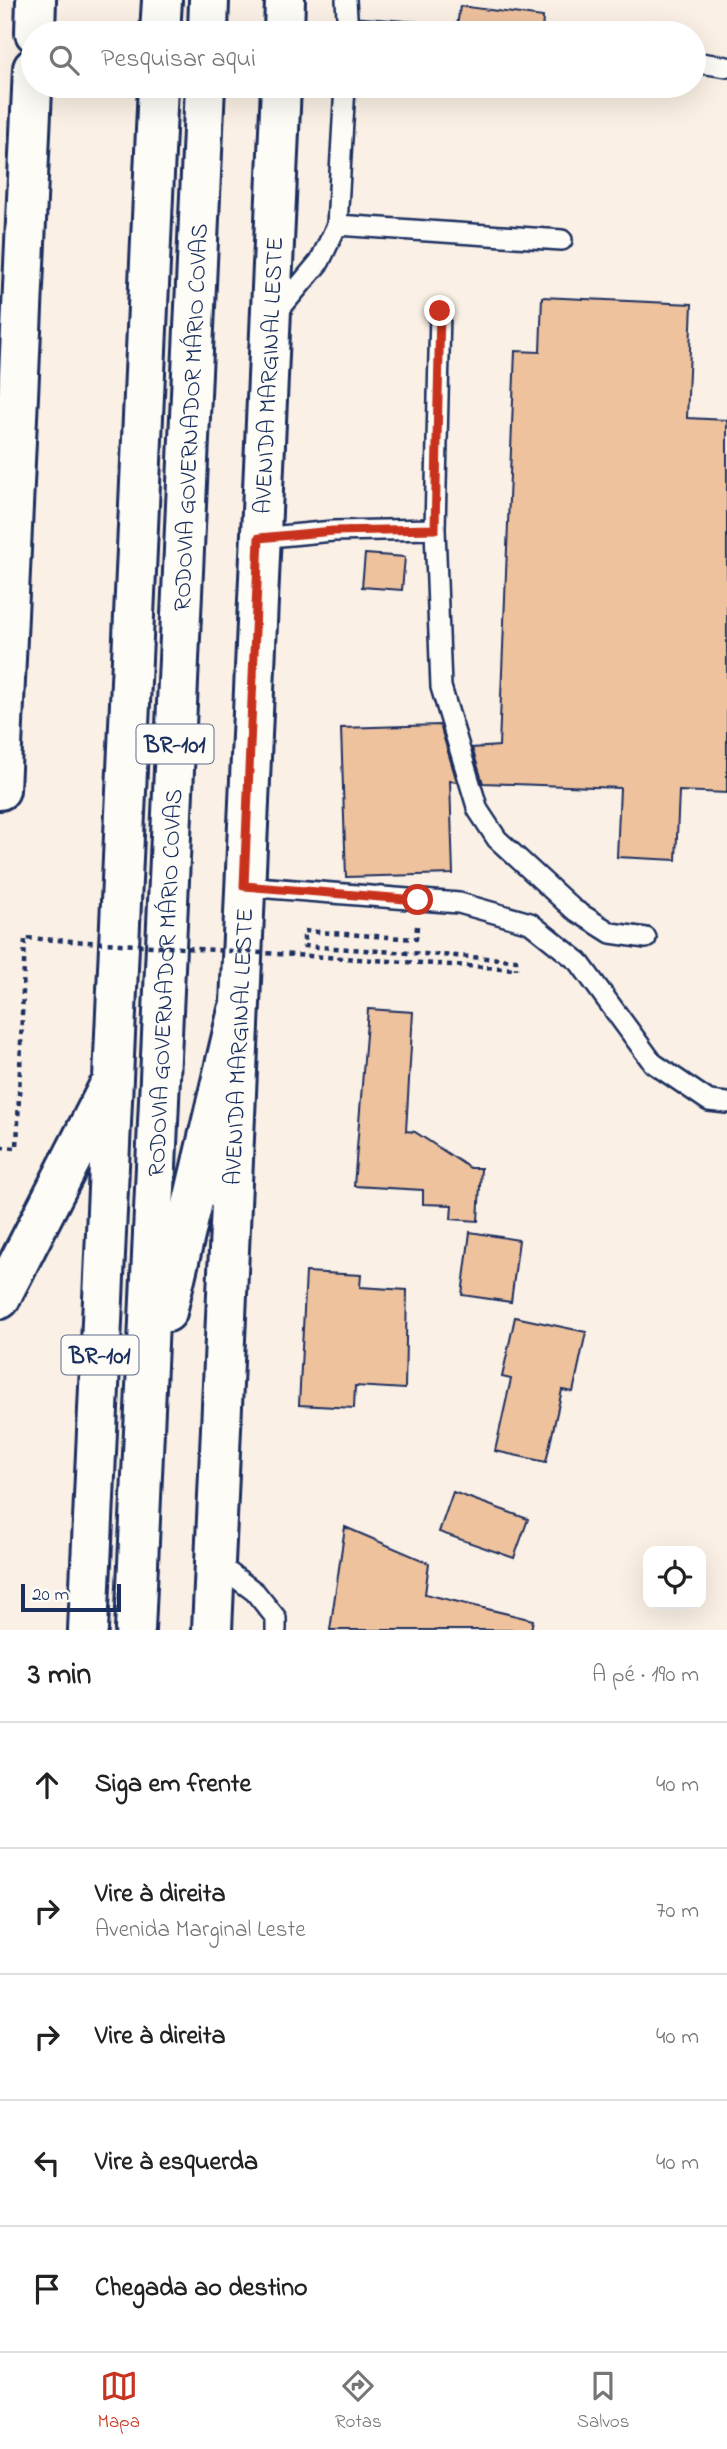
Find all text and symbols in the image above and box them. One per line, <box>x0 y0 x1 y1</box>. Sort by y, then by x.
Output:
search box <box>21 21 706 98</box>
icon: search <box>45 41 83 79</box>
text: Pesquisar aqui <box>101 41 256 79</box>
street label: RODOVIA GOVERNADOR MÁRIO COVAS <box>166 223 219 612</box>
street label: AVENIDA MARGINAL LESTE <box>247 236 294 515</box>
route end <box>424 295 455 326</box>
road number: BR-101 <box>136 724 214 764</box>
street label: RODOVIA GOVERNADOR MÁRIO COVAS <box>141 788 193 1178</box>
route start <box>402 884 433 915</box>
street label: AVENIDA MARGINAL LESTE <box>217 907 264 1186</box>
road number: BR-101 <box>62 1336 138 1374</box>
map controls <box>643 1546 706 1609</box>
button: locate <box>643 1546 706 1609</box>
scale bar <box>21 1581 121 1613</box>
text: 20 m <box>32 1582 69 1609</box>
text: 3 min <box>28 1654 91 1698</box>
text: A pé · 190 m <box>592 1659 699 1692</box>
icon: ahead <box>28 1766 66 1804</box>
text: Siga em frente <box>95 1766 251 1804</box>
text: 40 m <box>656 1769 699 1802</box>
text: Vire à direita <box>95 1876 226 1914</box>
icon: right <box>28 1892 66 1930</box>
text: 70 m <box>656 1895 699 1928</box>
text: Avenida Marginal Leste <box>95 1914 306 1947</box>
icon: right <box>28 2018 66 2056</box>
text: Vire à direita <box>95 2018 226 2056</box>
text: 40 m <box>656 2021 699 2054</box>
icon: left <box>28 2144 66 2182</box>
text: Vire à esquerda <box>95 2144 258 2182</box>
text: 40 m <box>656 2147 699 2180</box>
icon: arrive <box>28 2270 66 2308</box>
text: Chegada ao destino <box>95 2270 307 2308</box>
tab: Mapa <box>98 2367 140 2436</box>
tab: Rotas <box>335 2367 382 2436</box>
tab: Salvos <box>577 2367 629 2436</box>

